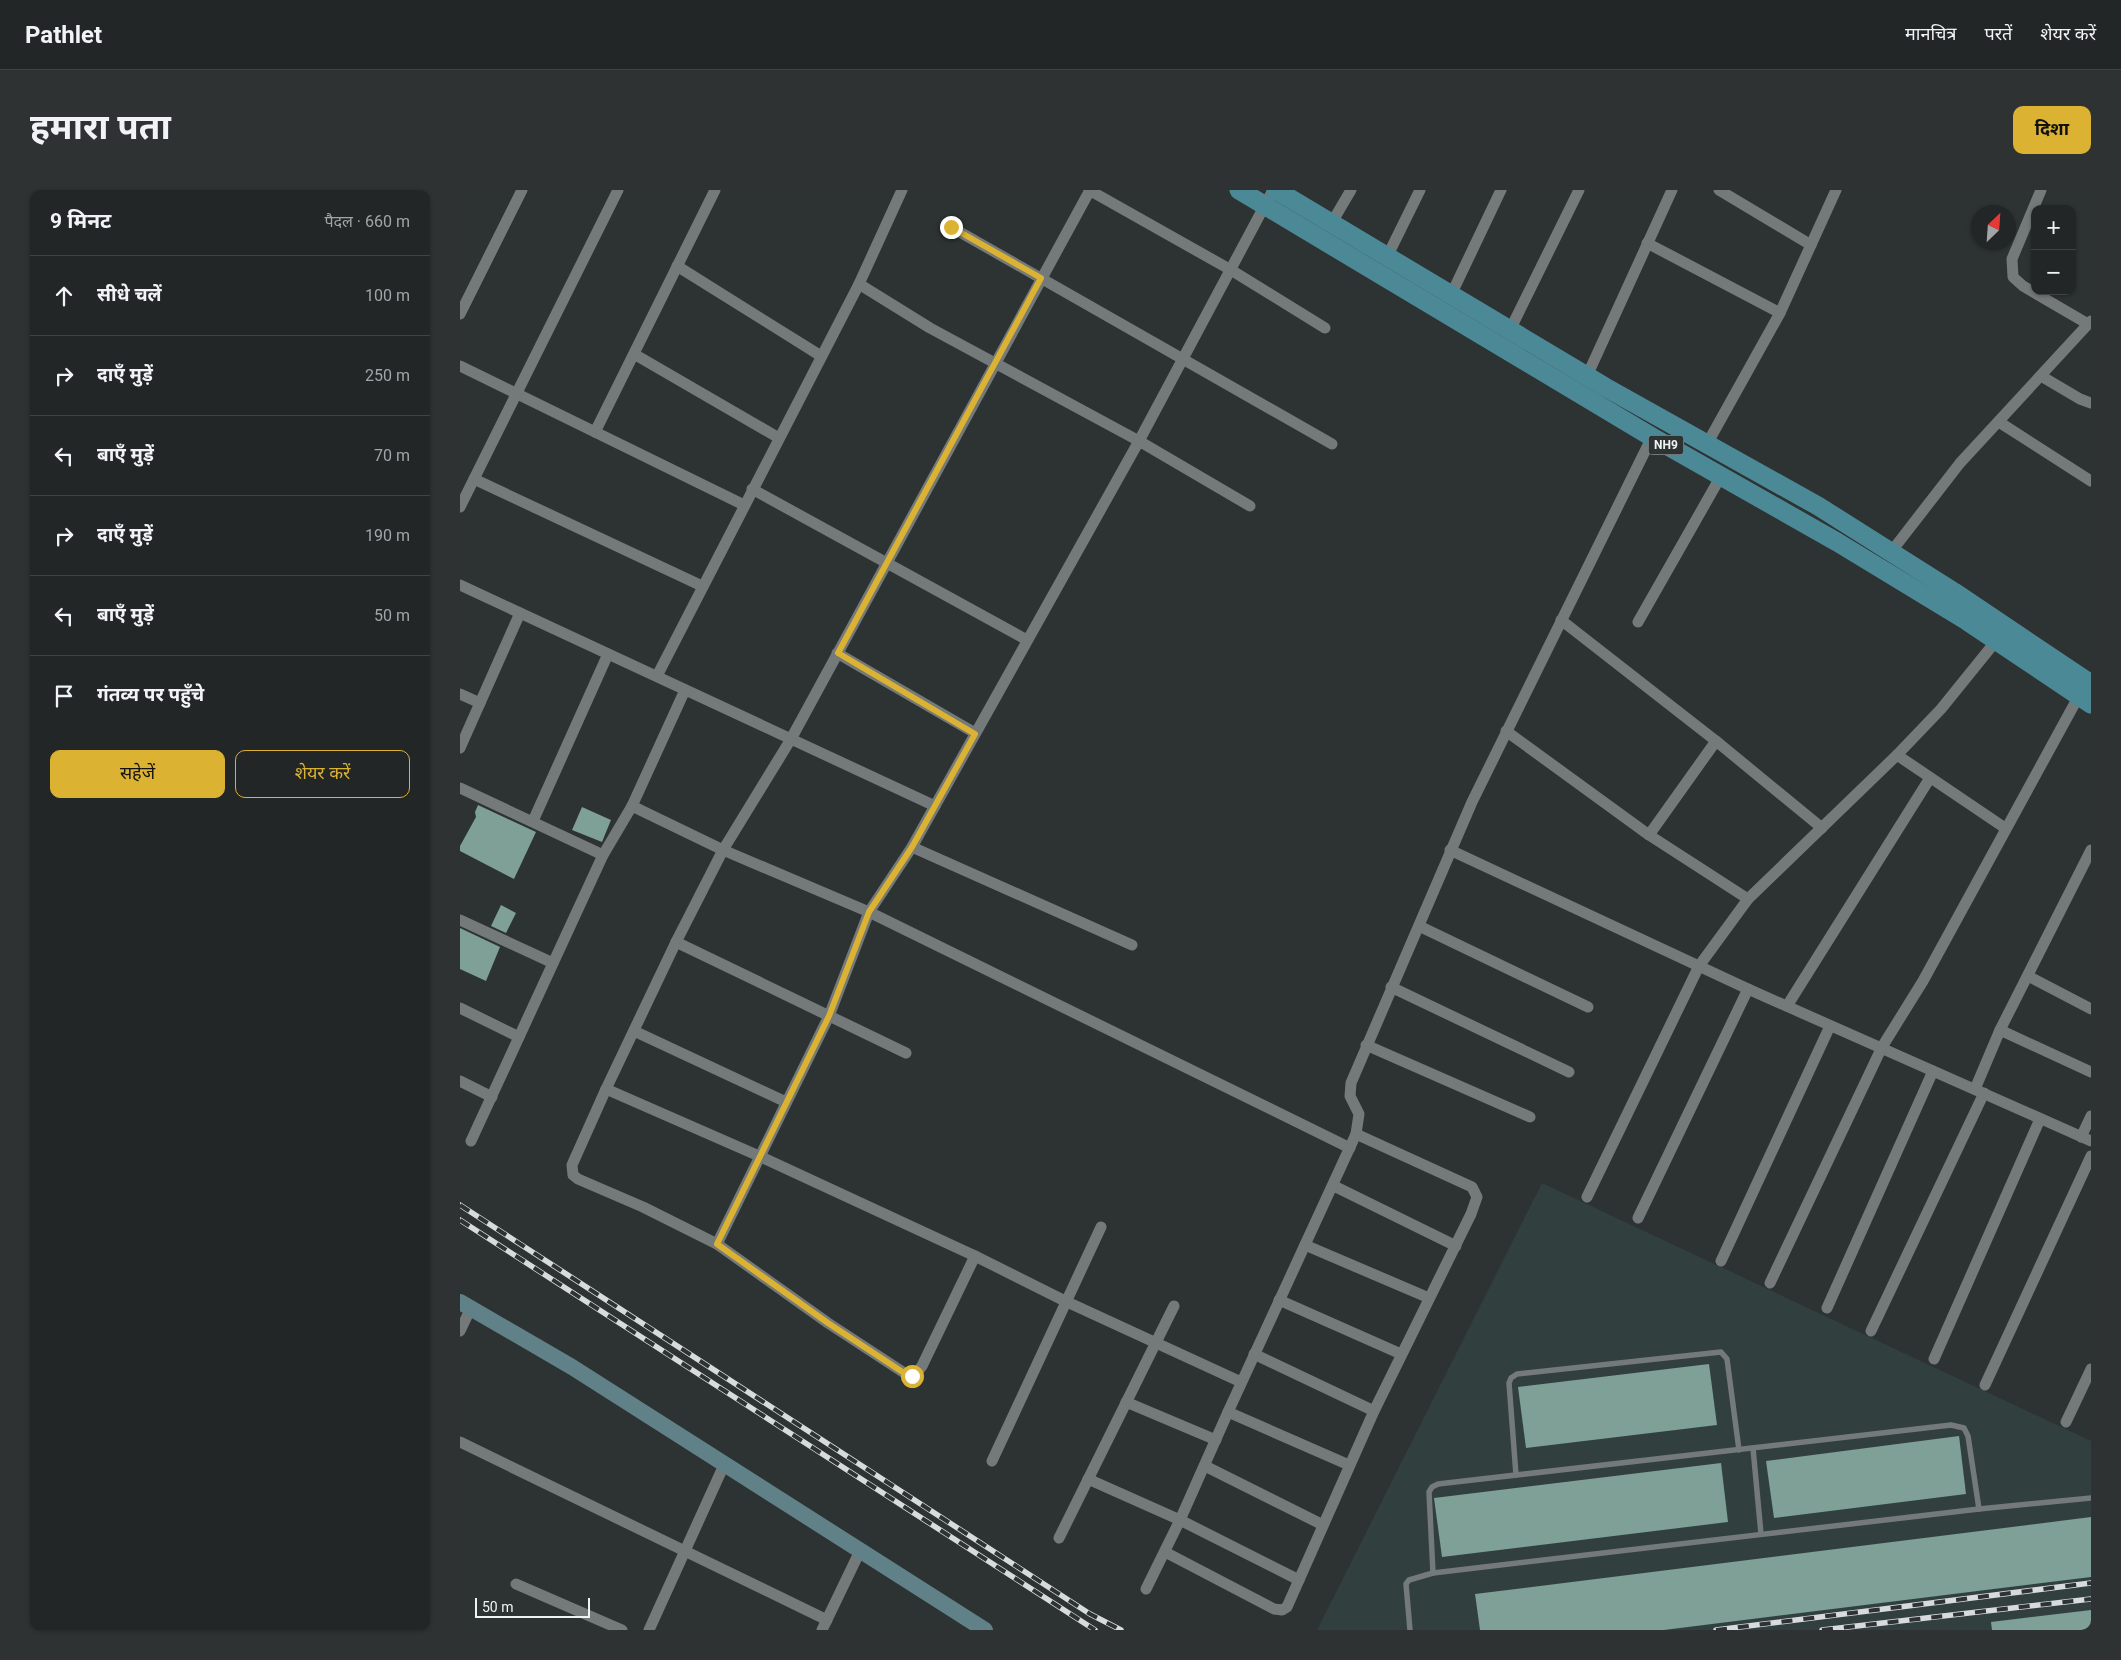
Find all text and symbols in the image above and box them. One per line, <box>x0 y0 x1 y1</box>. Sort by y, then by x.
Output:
text: Pathlet <box>25 21 102 49</box>
text: मानचित्र <box>1905 23 1956 44</box>
text: परतें <box>1984 23 2012 44</box>
text: शेयर करें <box>2040 23 2096 44</box>
button: दिशा <box>2013 106 2091 154</box>
text: हमारा पता <box>30 107 171 148</box>
north arrow <box>1971 205 2016 250</box>
map controls <box>2031 205 2076 295</box>
button: + <box>2031 205 2076 250</box>
text: 9 मिनट <box>50 209 111 233</box>
text: पैदल · 660 m <box>324 212 410 231</box>
route end <box>940 216 963 239</box>
button: − <box>2031 250 2076 295</box>
icon: ahead <box>50 282 78 310</box>
text: सीधे चलें <box>97 283 162 306</box>
text: 100 m <box>365 286 410 305</box>
icon: right <box>50 362 78 390</box>
text: दाएँ मुड़ें <box>97 363 153 386</box>
text: 250 m <box>365 366 410 385</box>
road number: NH9 <box>1648 436 1684 454</box>
icon: left <box>50 442 78 470</box>
text: बाएँ मुड़ें <box>97 443 154 466</box>
text: 70 m <box>374 446 410 465</box>
icon: right <box>50 522 78 550</box>
text: दाएँ मुड़ें <box>97 523 153 546</box>
text: 190 m <box>365 526 410 545</box>
icon: left <box>50 602 78 630</box>
text: बाएँ मुड़ें <box>97 603 154 626</box>
text: 50 m <box>374 606 410 625</box>
icon: arrive <box>50 682 78 710</box>
text: गंतव्य पर पहुँचे <box>97 683 204 706</box>
button: सहेजें <box>50 750 225 798</box>
button: शेयर करें <box>235 750 410 798</box>
route start <box>901 1365 924 1388</box>
scale bar <box>475 1595 590 1618</box>
text: 50 m <box>482 1599 514 1615</box>

